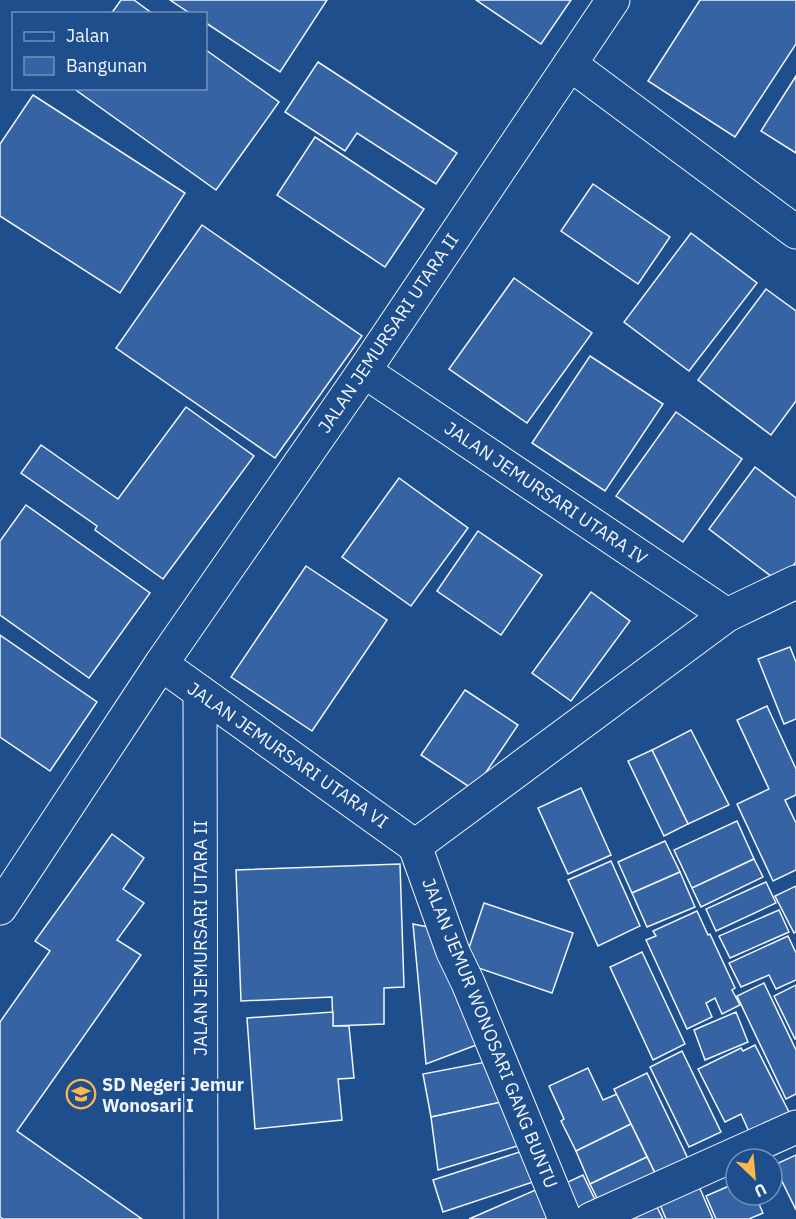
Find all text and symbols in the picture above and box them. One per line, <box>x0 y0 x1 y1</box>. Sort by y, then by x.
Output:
legend <box>12 12 207 90</box>
text: Jalan <box>66 24 110 47</box>
text: Bangunan <box>66 54 147 77</box>
street label: JALAN JEMURSARI UTARA II <box>312 229 464 437</box>
street label: JALAN JEMURSARI UTARA IV <box>440 416 652 570</box>
street label: JALAN JEMURSARI UTARA VI <box>183 677 393 833</box>
street label: JALAN JEMURSARI UTARA II <box>189 820 212 1056</box>
street label: JALAN JEMUR WONOSARI GANG BUNTU <box>417 874 563 1192</box>
place label: SD Negeri Jemur Wonosari I <box>102 1073 244 1117</box>
school or university icon: SD Negeri Jemur Wonosari I <box>65 1078 97 1110</box>
north arrow <box>724 1147 784 1207</box>
text: U <box>751 1179 770 1202</box>

